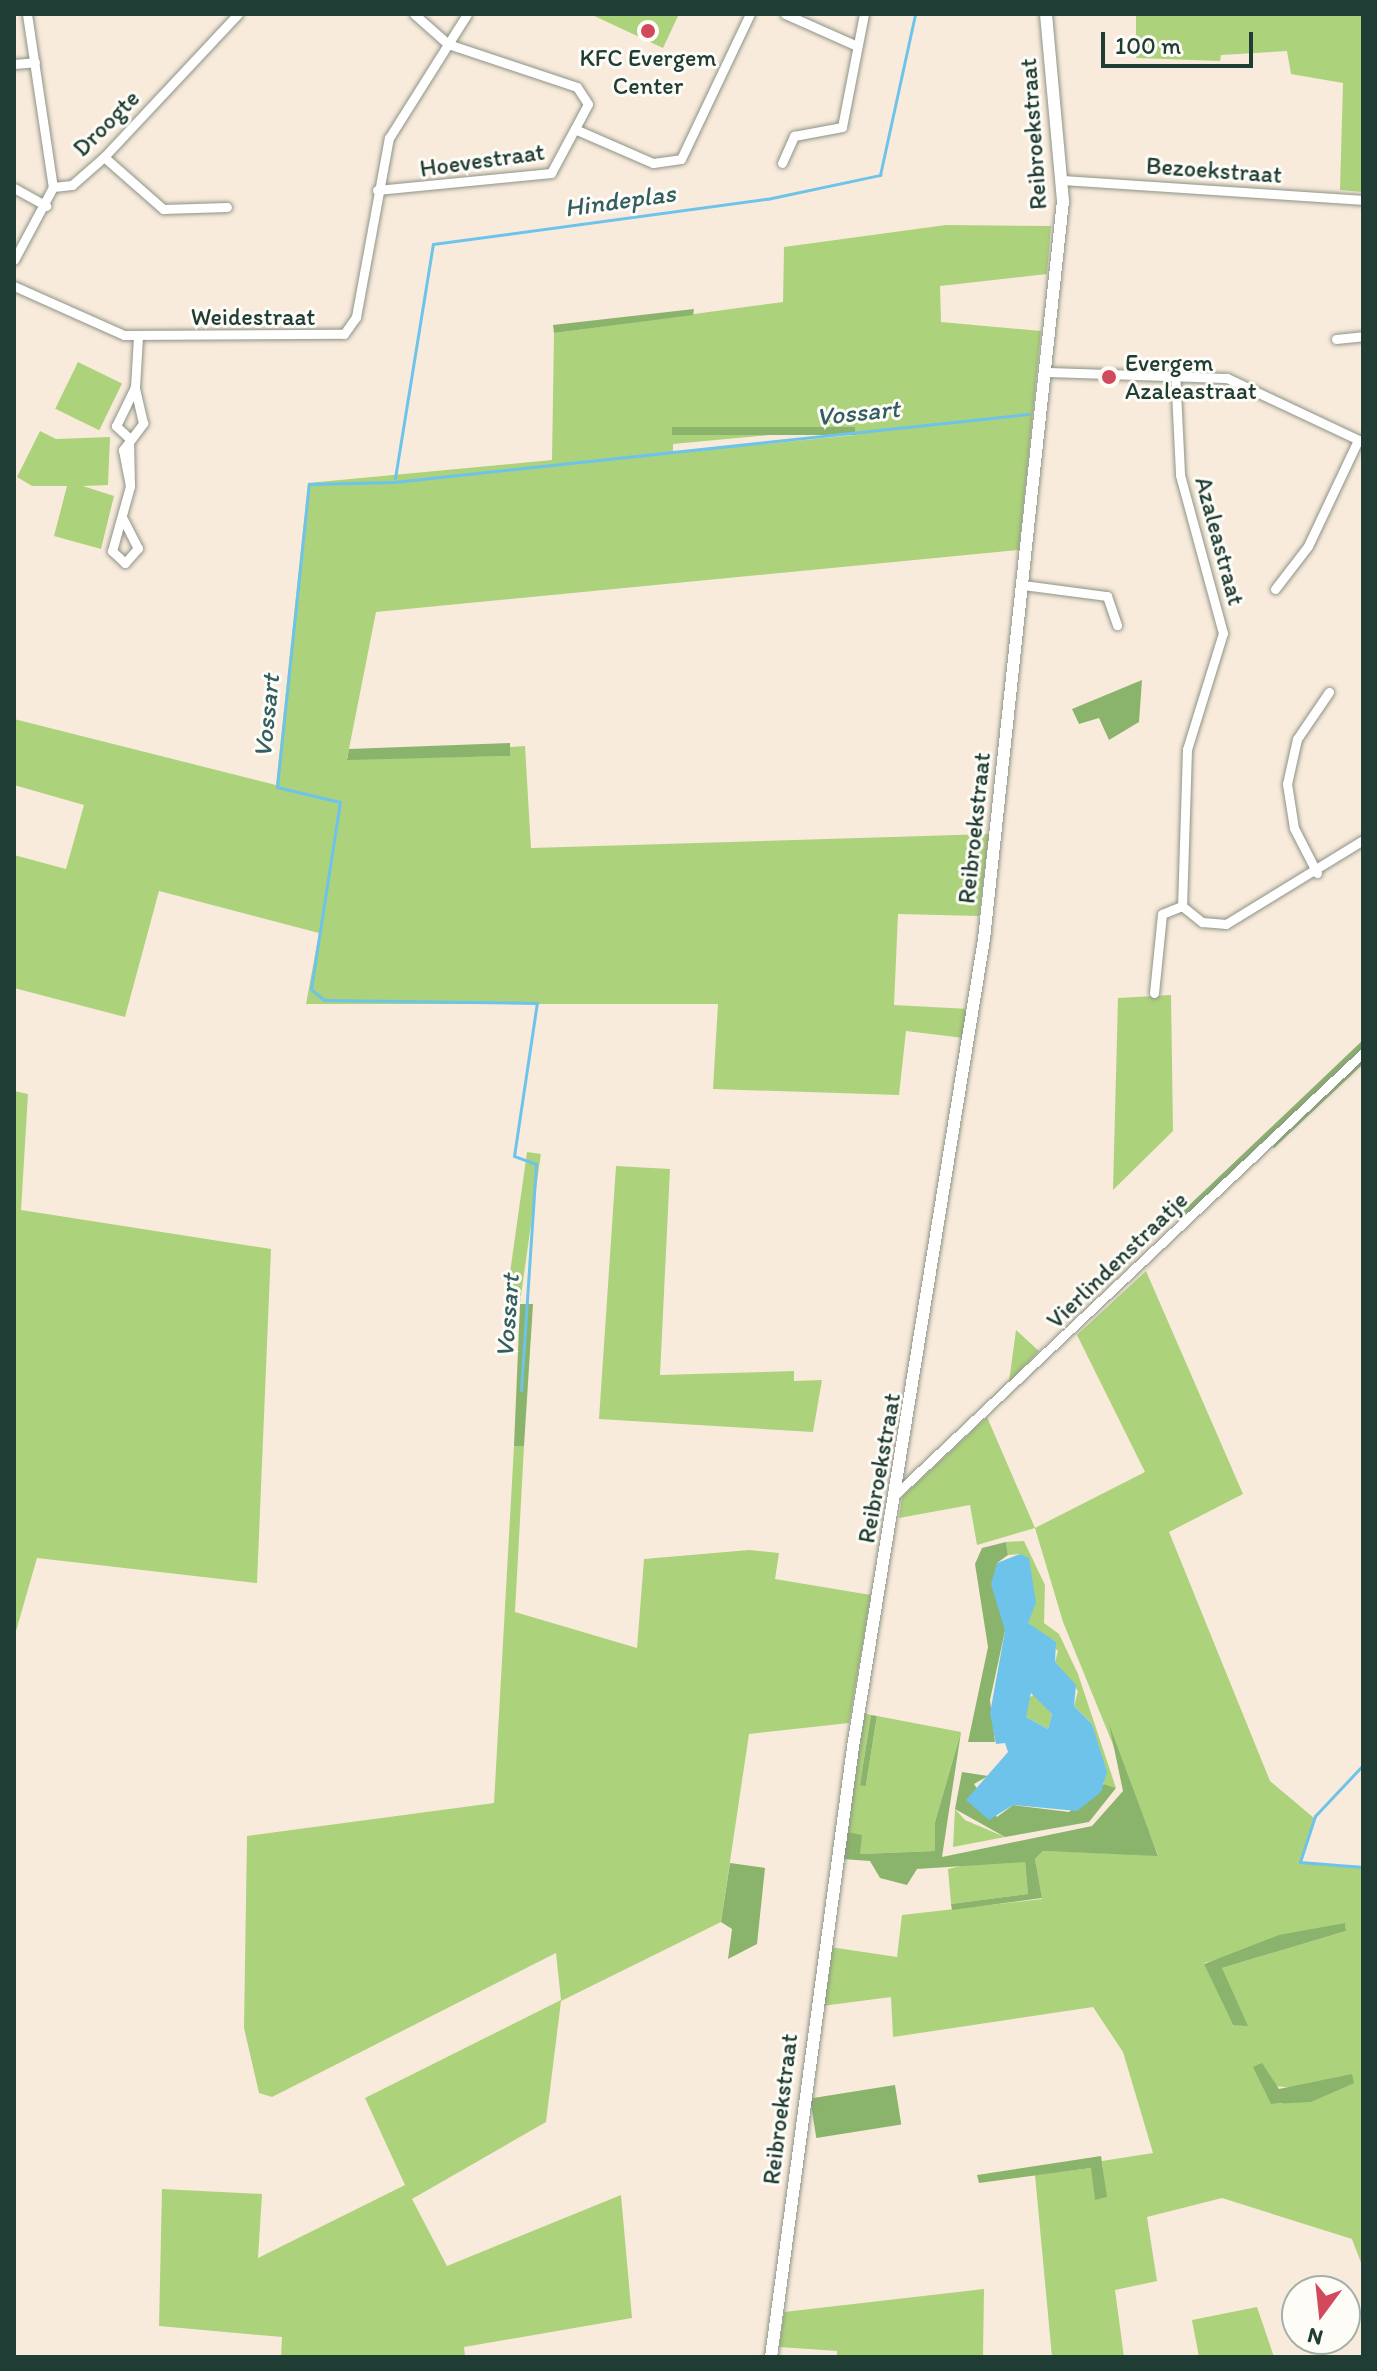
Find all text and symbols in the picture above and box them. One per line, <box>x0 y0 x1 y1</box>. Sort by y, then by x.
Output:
scale bar <box>1105 16 1257 66</box>
marker: KFC Evergem Center <box>639 22 657 40</box>
text: 100 m <box>1115 31 1181 60</box>
place label: KFC Evergem Center <box>579 44 717 100</box>
street label: Reibroekstraat <box>1013 57 1053 211</box>
street label: Droogte <box>67 84 145 162</box>
street label: Hoevestraat <box>418 137 546 183</box>
street label: Bezoekstraat <box>1145 151 1283 189</box>
water label: Hindeplas <box>562 178 678 224</box>
street label: Weidestraat <box>191 303 315 331</box>
place label: Evergem Azaleastraat <box>1125 349 1257 405</box>
marker: Evergem Azaleastraat <box>1100 368 1118 386</box>
water label: Vossart <box>815 393 901 433</box>
street label: Azaleastraat <box>1189 474 1251 608</box>
water label: Vossart <box>247 673 287 759</box>
street label: Reibroekstraat <box>952 751 996 905</box>
street label: Vierlindenstraatje <box>1041 1186 1193 1334</box>
water label: Vossart <box>490 1273 526 1359</box>
street label: Reibroekstraat <box>852 1391 906 1545</box>
street label: Reibroekstraat <box>756 2032 804 2186</box>
north arrow <box>1281 2275 1361 2355</box>
text: N <box>1305 2322 1326 2352</box>

